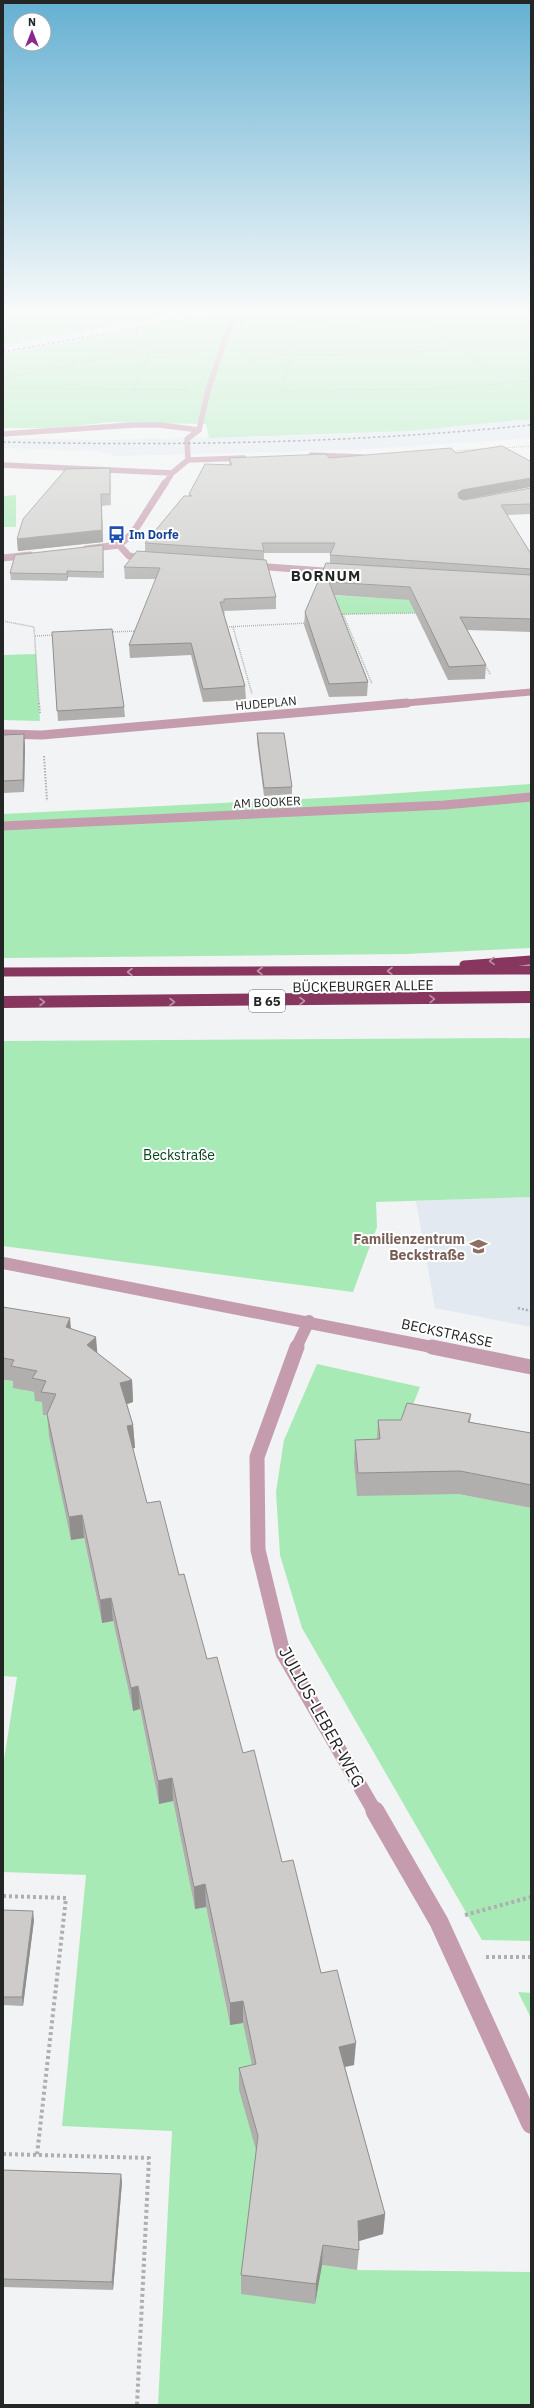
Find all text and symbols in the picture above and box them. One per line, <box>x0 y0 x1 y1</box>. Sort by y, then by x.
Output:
north arrow <box>12 12 52 52</box>
text: N <box>28 15 36 29</box>
bus stop icon: Im Dorfe <box>106 524 126 544</box>
place label: Im Dorfe <box>129 527 179 542</box>
district label: BORNUM <box>291 566 361 585</box>
street label: HUDEPLAN <box>235 693 297 713</box>
street label: AM BOOKER <box>233 793 301 811</box>
one-way arrow <box>489 957 495 966</box>
one-way arrow <box>257 967 263 975</box>
one-way arrow <box>387 967 393 975</box>
one-way arrow <box>127 968 133 976</box>
street label: BÜCKEBURGER ALLEE <box>292 976 434 996</box>
road number: B 65 <box>249 990 285 1012</box>
one-way arrow <box>429 995 435 1003</box>
one-way arrow <box>299 997 305 1005</box>
one-way arrow <box>39 998 45 1006</box>
one-way arrow <box>169 998 175 1006</box>
park label: Beckstraße <box>143 1146 215 1164</box>
place label: Familienzentrum Beckstraße <box>353 1230 465 1264</box>
school or university icon: Familienzentrum Beckstraße <box>468 1237 488 1257</box>
street label: BECKSTRASSE <box>400 1315 494 1351</box>
street label: JULIUS-LEBER-WEG <box>274 1643 370 1791</box>

